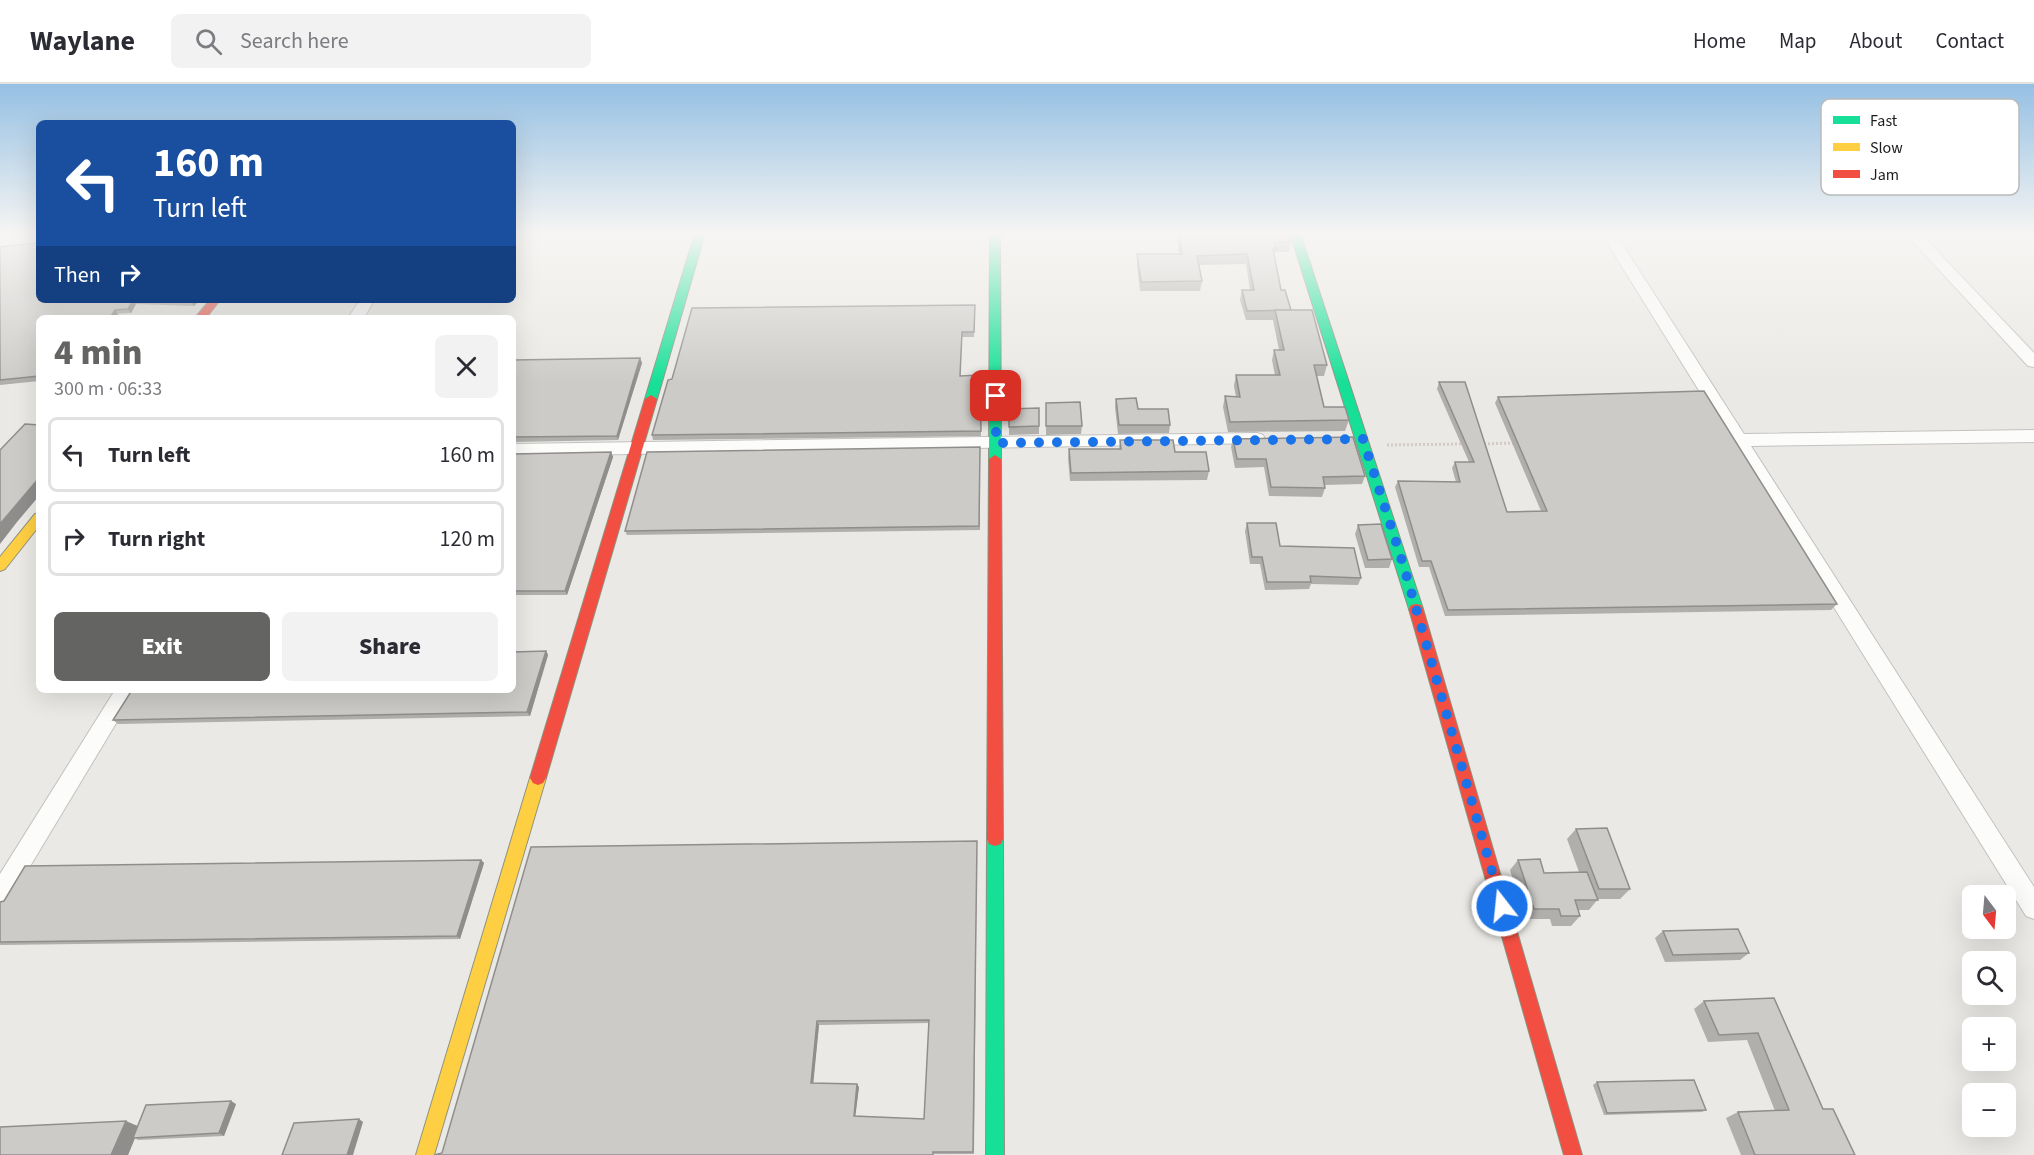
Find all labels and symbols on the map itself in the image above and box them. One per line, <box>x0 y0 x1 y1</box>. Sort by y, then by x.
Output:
legend <box>1821 99 2019 195</box>
text: Fast <box>1870 110 1898 132</box>
text: Slow <box>1870 137 1903 159</box>
text: Jam <box>1870 164 1899 186</box>
pin <box>970 370 1021 421</box>
position arrow <box>1470 874 1534 938</box>
north arrow <box>1962 885 2016 939</box>

